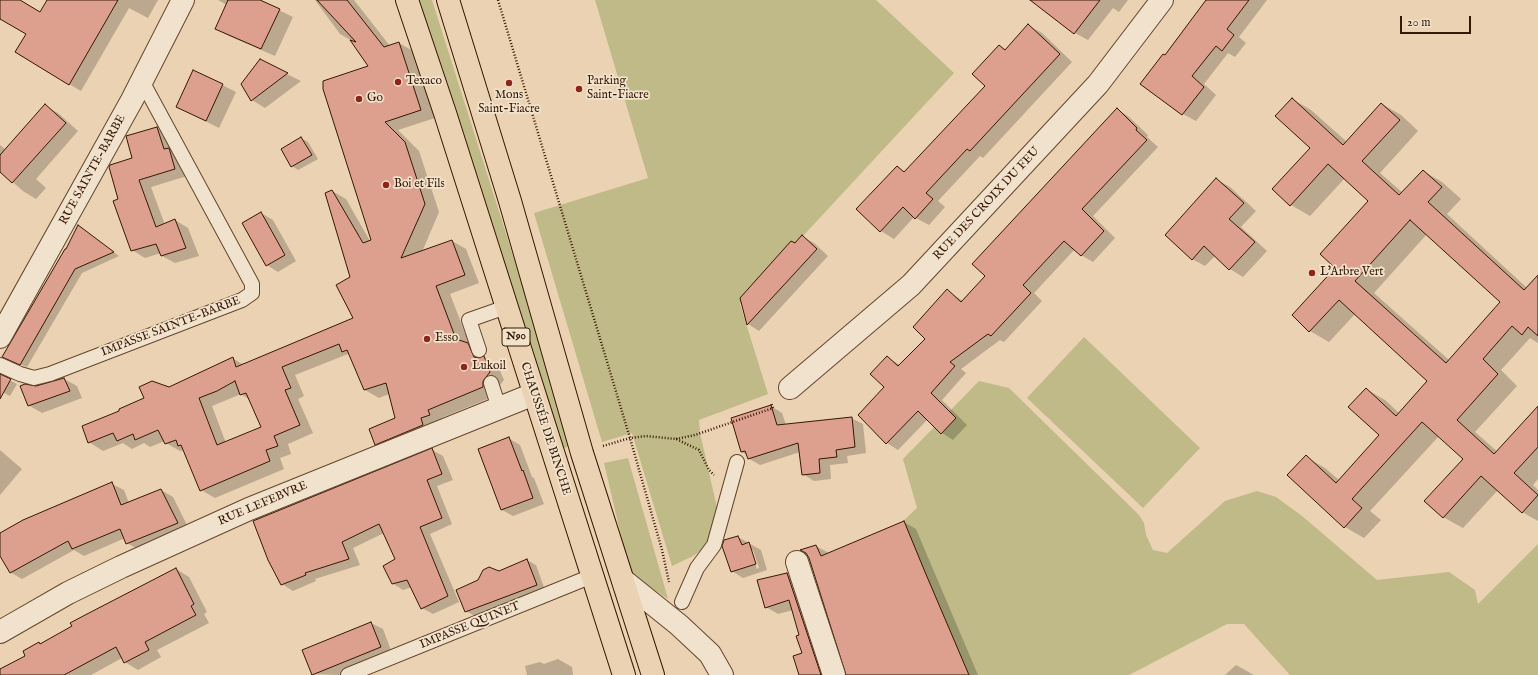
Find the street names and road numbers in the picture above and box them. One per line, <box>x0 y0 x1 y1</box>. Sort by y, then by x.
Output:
street label: RUE SAINTE-BARBE <box>57 112 129 228</box>
street label: RUE DES CROIX DU FEU <box>931 144 1043 264</box>
street label: IMPASSE SAINTE-BARBE <box>99 294 243 360</box>
road number: N90 <box>502 328 530 346</box>
street label: CHAUSSÉE DE BINCHE <box>517 361 573 497</box>
street label: RUE LEFEBVRE <box>216 479 310 529</box>
street label: IMPASSE QUINET <box>418 599 522 653</box>

